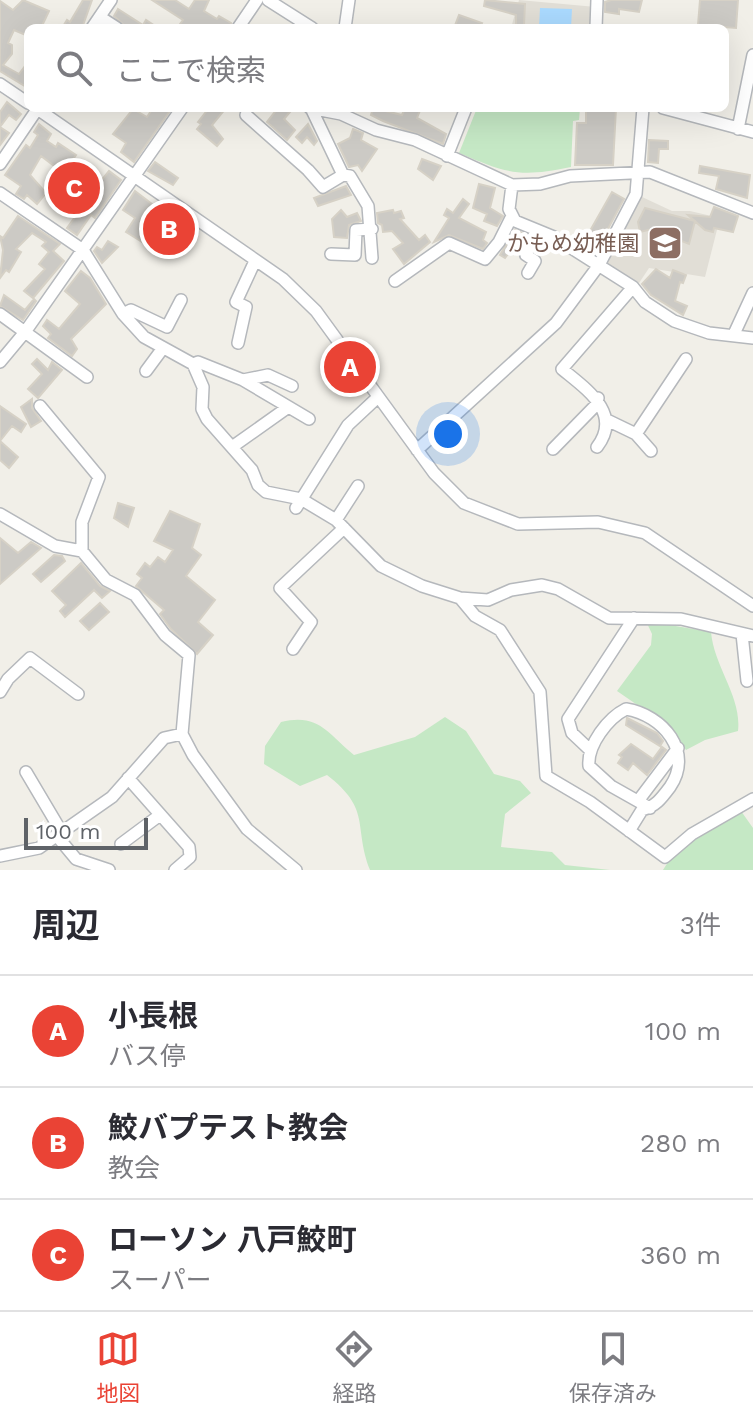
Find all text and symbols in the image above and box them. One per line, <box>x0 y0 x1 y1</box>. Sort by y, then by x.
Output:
search box <box>24 24 729 112</box>
icon: search <box>52 46 96 90</box>
text: ここで検索 <box>116 53 266 88</box>
pin: C <box>48 158 100 218</box>
pin: B <box>143 199 195 259</box>
school or university icon: かもめ幼稚園 <box>646 224 684 262</box>
place label: かもめ幼稚園 <box>507 231 639 256</box>
pin: A <box>324 337 376 397</box>
your location <box>428 414 468 454</box>
scale bar <box>24 814 148 850</box>
text: 100 m <box>36 819 100 844</box>
text: 周辺 <box>32 905 100 945</box>
text: 3件 <box>680 910 721 940</box>
text: 小長根 <box>108 998 198 1033</box>
text: A <box>49 1016 67 1046</box>
text: 100 m <box>645 1016 721 1046</box>
text: バス停 <box>108 1041 186 1071</box>
text: 鮫バプテスト教会 <box>108 1110 348 1145</box>
text: B <box>49 1128 67 1158</box>
text: 280 m <box>640 1128 721 1158</box>
text: 教会 <box>108 1153 160 1183</box>
text: ローソン 八戸鮫町 <box>108 1222 357 1257</box>
text: C <box>49 1240 67 1270</box>
text: 360 m <box>640 1240 721 1270</box>
text: スーパー <box>108 1265 212 1295</box>
tab: 地図 <box>96 1327 140 1407</box>
tab: 経路 <box>332 1327 377 1407</box>
tab: 保存済み <box>569 1327 657 1407</box>

